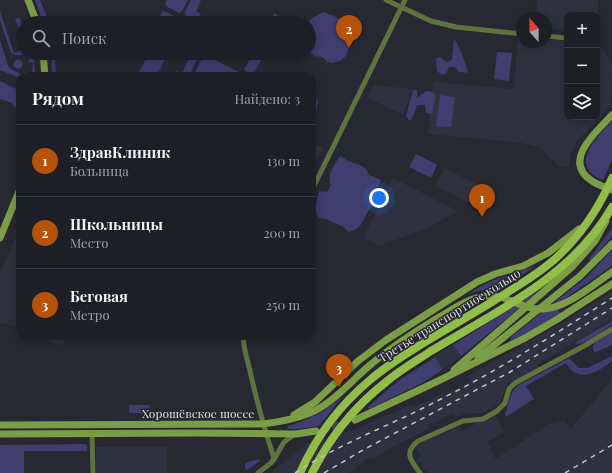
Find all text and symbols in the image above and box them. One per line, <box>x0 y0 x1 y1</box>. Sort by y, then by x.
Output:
north arrow <box>516 12 552 48</box>
map controls <box>564 12 600 120</box>
button: + <box>564 12 600 48</box>
pin: 2 <box>336 15 362 48</box>
search box <box>16 16 316 60</box>
icon: search <box>30 27 52 49</box>
text: Поиск <box>62 28 107 48</box>
button: − <box>564 48 600 84</box>
button: layers <box>564 84 600 120</box>
text: Рядом <box>32 87 84 109</box>
text: Найдено: 3 <box>235 90 300 107</box>
text: ЗдравКлиник <box>70 142 170 162</box>
text: 1 <box>43 152 47 169</box>
text: 130 m <box>267 152 300 169</box>
text: Больница <box>70 162 129 179</box>
pin: 1 <box>469 184 495 217</box>
your location <box>369 188 389 208</box>
text: Школьницы <box>70 214 163 234</box>
text: 2 <box>42 224 48 241</box>
text: 200 m <box>263 224 300 241</box>
text: Место <box>70 234 108 251</box>
street label: Третье транспортное кольцо <box>375 264 524 366</box>
text: Беговая <box>70 286 128 306</box>
text: 3 <box>42 296 48 313</box>
text: 250 m <box>266 296 300 313</box>
text: Метро <box>70 306 110 323</box>
pin: 3 <box>326 354 352 387</box>
street label: Хорошёвское шоссе <box>142 405 254 421</box>

